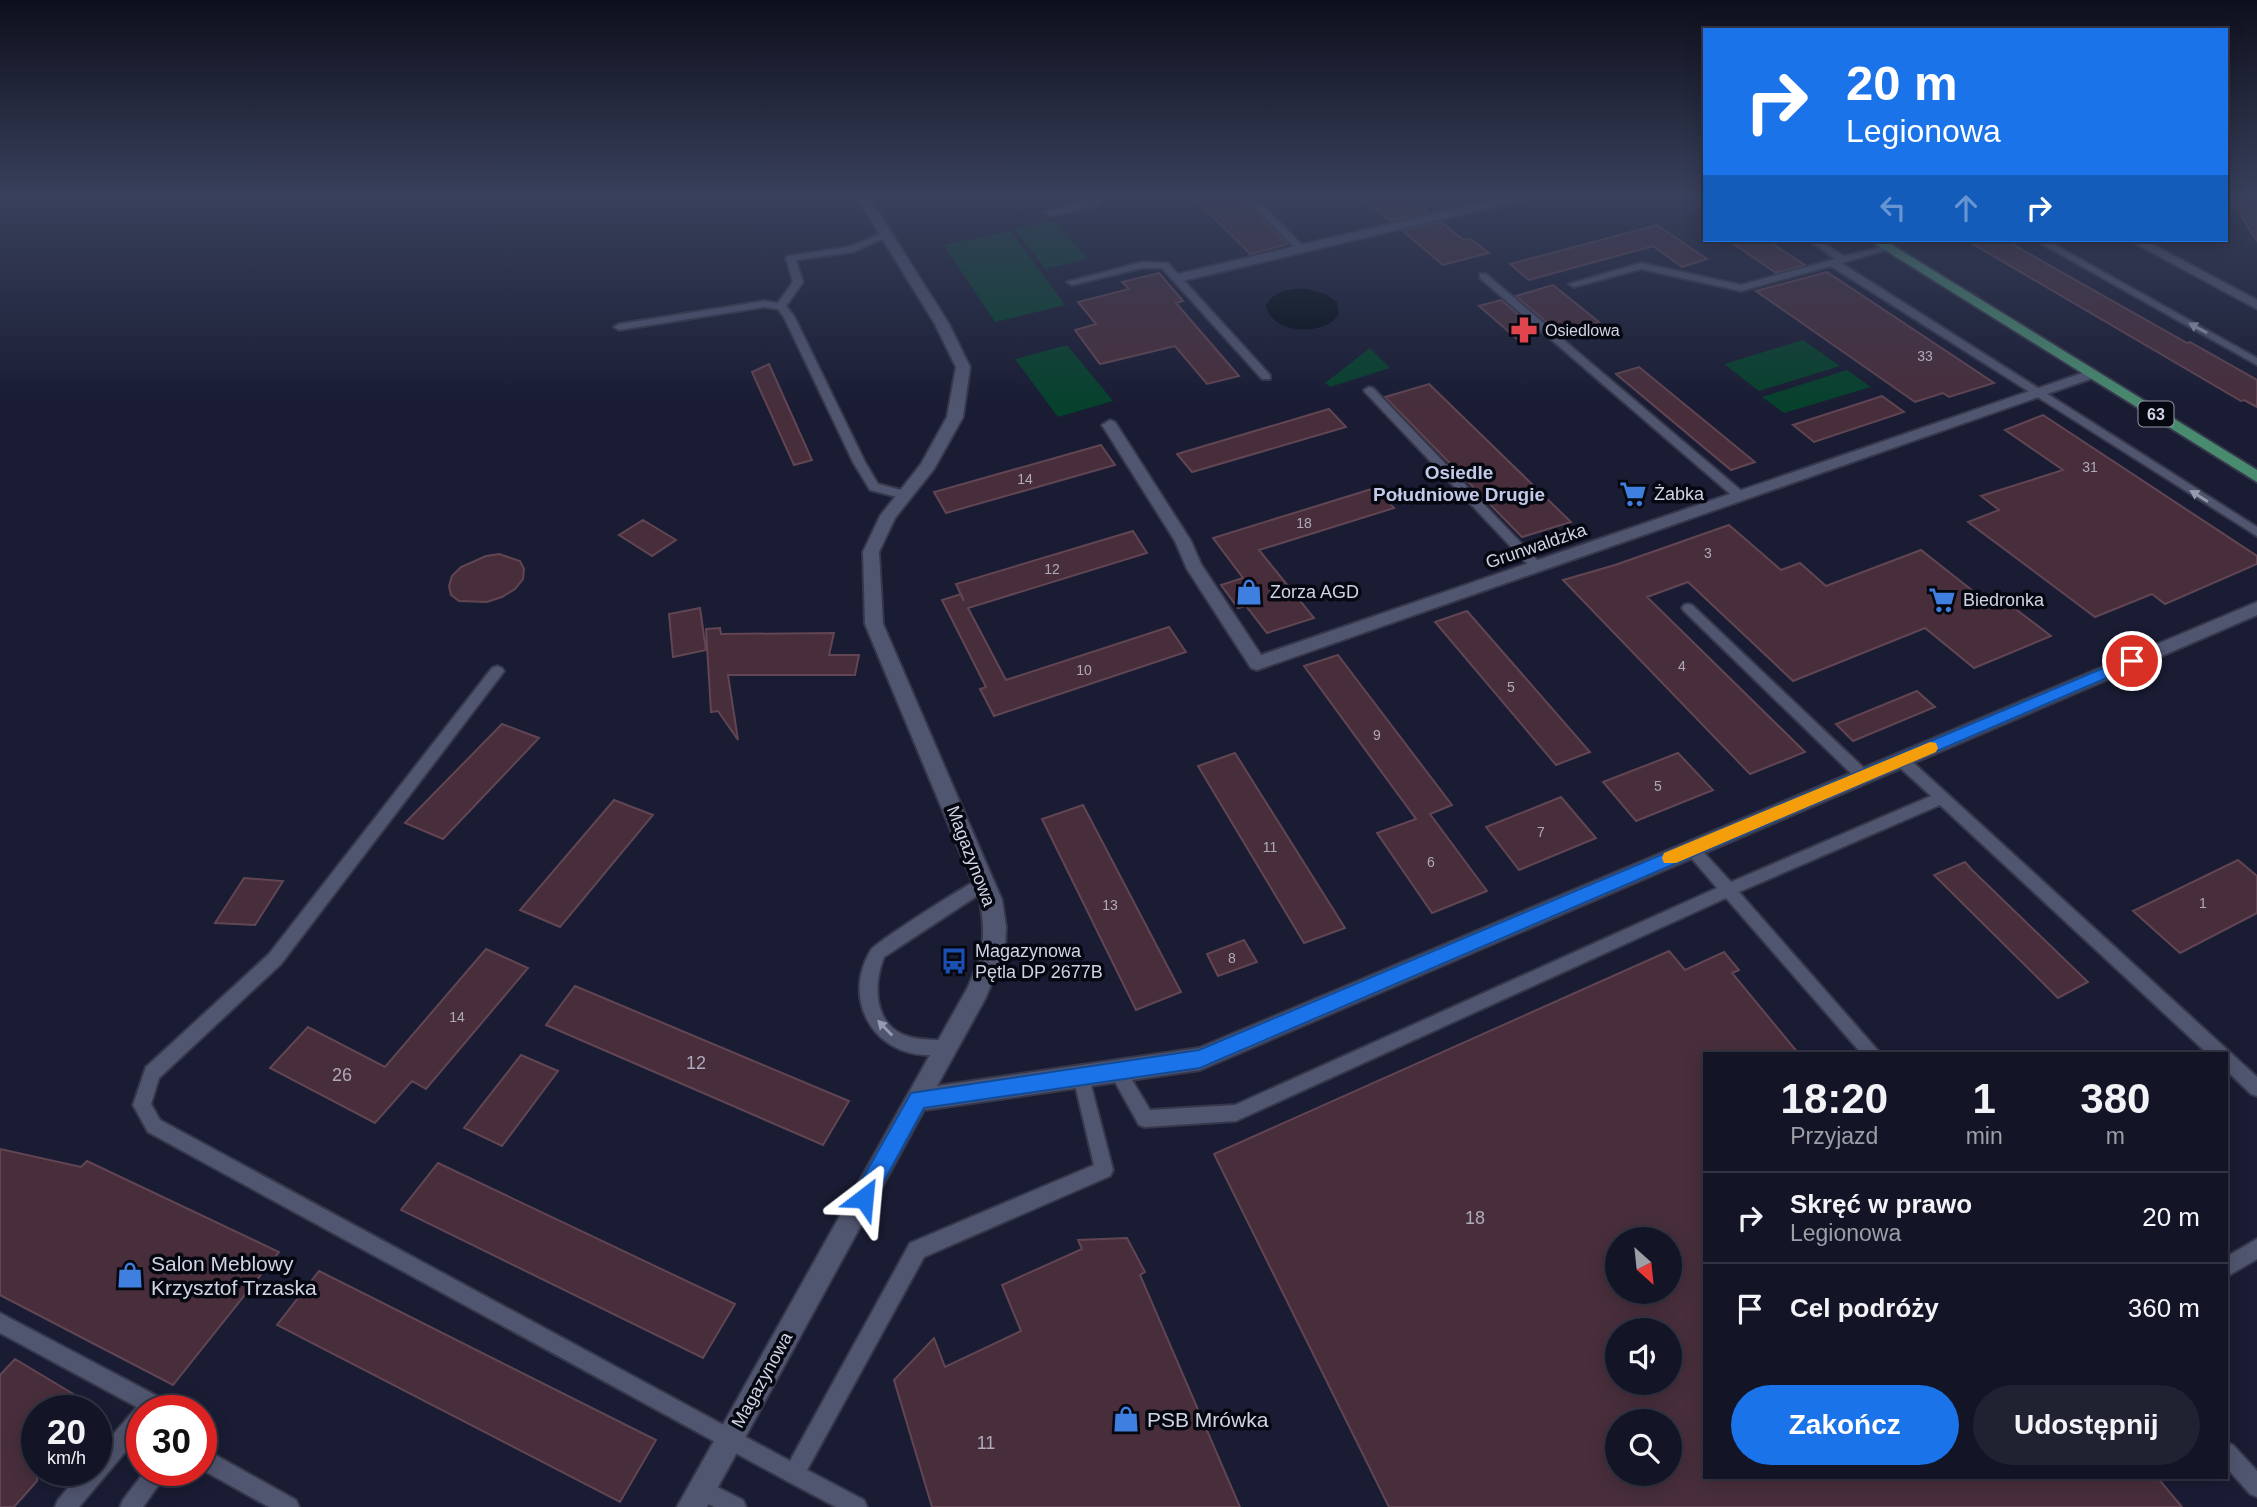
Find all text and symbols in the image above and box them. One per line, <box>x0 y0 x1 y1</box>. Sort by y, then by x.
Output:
icon: right <box>1731 56 1822 147</box>
text: 20 m <box>1846 56 1958 110</box>
text: Legionowa <box>1846 113 2001 149</box>
icon: left <box>1874 189 1912 227</box>
icon: ahead <box>1947 189 1985 227</box>
icon: right <box>2020 189 2058 227</box>
pharmacy icon: Osiedlowa <box>1509 315 1539 345</box>
place label: Osiedlowa <box>1545 322 1620 339</box>
one-way arrow <box>2188 322 2207 334</box>
house number: 33 <box>1917 348 1933 364</box>
road number: 63 <box>2138 402 2174 426</box>
house number: 31 <box>2082 459 2098 475</box>
district label: Osiedle Południowe Drugie <box>1373 462 1545 505</box>
house number: 14 <box>1017 471 1033 487</box>
supermarket icon: Żabka <box>1618 479 1648 509</box>
place label: Żabka <box>1654 484 1705 504</box>
one-way arrow <box>2190 489 2209 502</box>
house number: 18 <box>1296 515 1312 531</box>
street label: Grunwaldzka <box>1483 519 1590 573</box>
house number: 3 <box>1704 545 1712 561</box>
house number: 12 <box>1044 561 1060 577</box>
shop icon: Zorza AGD <box>1234 577 1264 607</box>
place label: Zorza AGD <box>1270 582 1359 602</box>
supermarket icon: Biedronka <box>1927 585 1957 615</box>
place label: Biedronka <box>1963 590 2045 610</box>
pin <box>2102 631 2162 691</box>
icon: arrive <box>2113 642 2151 680</box>
house number: 4 <box>1678 658 1686 674</box>
house number: 10 <box>1076 662 1092 678</box>
house number: 5 <box>1507 679 1515 695</box>
house number: 9 <box>1373 727 1381 743</box>
house number: 5 <box>1654 778 1662 794</box>
street label: Magazynowa <box>943 803 1000 910</box>
house number: 7 <box>1537 824 1545 840</box>
house number: 11 <box>1263 839 1277 855</box>
house number: 6 <box>1427 854 1435 870</box>
house number: 1 <box>2199 895 2207 911</box>
house number: 13 <box>1102 897 1118 913</box>
place label: Magazynowa Pętla DP 2677B <box>975 941 1103 982</box>
bus stop icon: Magazynowa Pętla DP 2677B <box>939 946 969 976</box>
house number: 8 <box>1228 950 1236 966</box>
house number: 14 <box>449 1009 465 1025</box>
one-way arrow <box>877 1019 893 1036</box>
house number: 12 <box>686 1053 706 1073</box>
house number: 26 <box>332 1065 352 1085</box>
text: 18:20 <box>1781 1075 1888 1122</box>
text: 1 <box>1972 1075 1996 1122</box>
text: 380 <box>2080 1075 2150 1122</box>
text: Przyjazd <box>1790 1123 1878 1149</box>
text: min <box>1966 1123 2003 1149</box>
text: m <box>2106 1123 2125 1149</box>
position arrow <box>827 1161 901 1235</box>
text: Skręć w prawo <box>1790 1189 1972 1219</box>
icon: right <box>1731 1199 1769 1237</box>
text: 20 m <box>2142 1202 2200 1232</box>
house number: 18 <box>1465 1208 1485 1228</box>
text: Legionowa <box>1790 1220 1901 1246</box>
north arrow <box>1605 1227 1682 1304</box>
map controls <box>1605 1227 1682 1486</box>
place label: Salon Meblowy Krzysztof Trzaska <box>151 1252 317 1299</box>
shop icon: Salon Meblowy Krzysztof Trzaska <box>115 1260 145 1290</box>
icon: arrive <box>1731 1290 1769 1328</box>
text: Cel podróży <box>1790 1293 1939 1323</box>
text: 360 m <box>2128 1293 2200 1323</box>
button: sound <box>1605 1318 1682 1395</box>
street label: Magazynowa <box>728 1328 797 1431</box>
button: Zakończ <box>1731 1385 1959 1465</box>
button: Udostępnij <box>1973 1385 2200 1465</box>
speed limit sign: 30 <box>126 1395 217 1486</box>
shop icon: PSB Mrówka <box>1111 1404 1141 1434</box>
place label: PSB Mrówka <box>1147 1408 1269 1431</box>
button: search <box>1605 1409 1682 1486</box>
text: 20 <box>47 1412 86 1451</box>
house number: 11 <box>977 1433 995 1453</box>
text: km/h <box>47 1448 86 1468</box>

